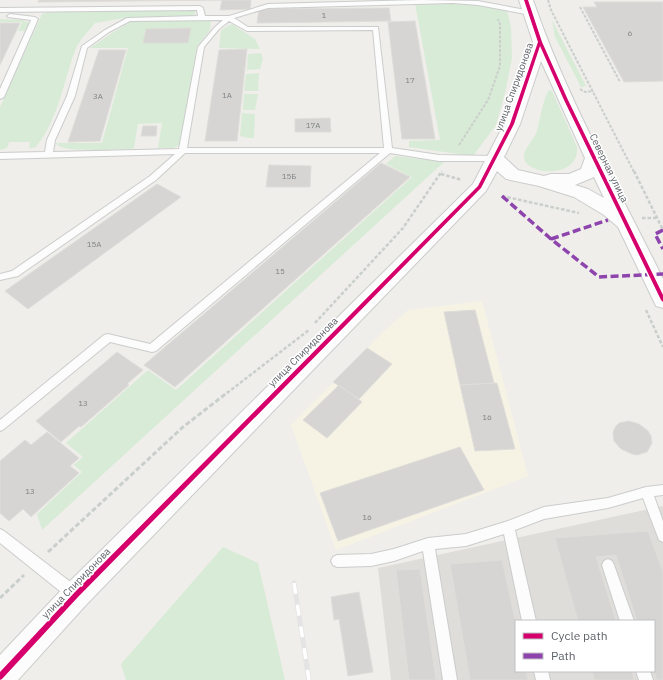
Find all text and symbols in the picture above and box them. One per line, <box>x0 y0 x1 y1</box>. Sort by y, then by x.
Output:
house number: 1 <box>322 10 327 20</box>
house number: 6 <box>628 28 633 38</box>
street label: улица Спиридонова <box>492 40 536 133</box>
house number: 17 <box>405 75 415 85</box>
house number: 1А <box>222 90 232 100</box>
house number: 3А <box>93 91 103 101</box>
house number: 17А <box>306 120 320 130</box>
street label: Северная улица <box>587 131 632 205</box>
house number: 15Б <box>282 171 296 181</box>
house number: 15А <box>87 239 101 249</box>
house number: 15 <box>275 266 285 276</box>
street label: улица Спиридонова <box>265 314 341 390</box>
house number: 13 <box>78 398 88 408</box>
house number: 16 <box>482 412 492 422</box>
house number: 13 <box>25 486 35 496</box>
house number: 16 <box>362 512 372 522</box>
street label: улица Спиридонова <box>39 544 114 621</box>
legend <box>515 620 655 672</box>
text: Cycle path <box>551 628 608 643</box>
text: Path <box>551 648 576 663</box>

